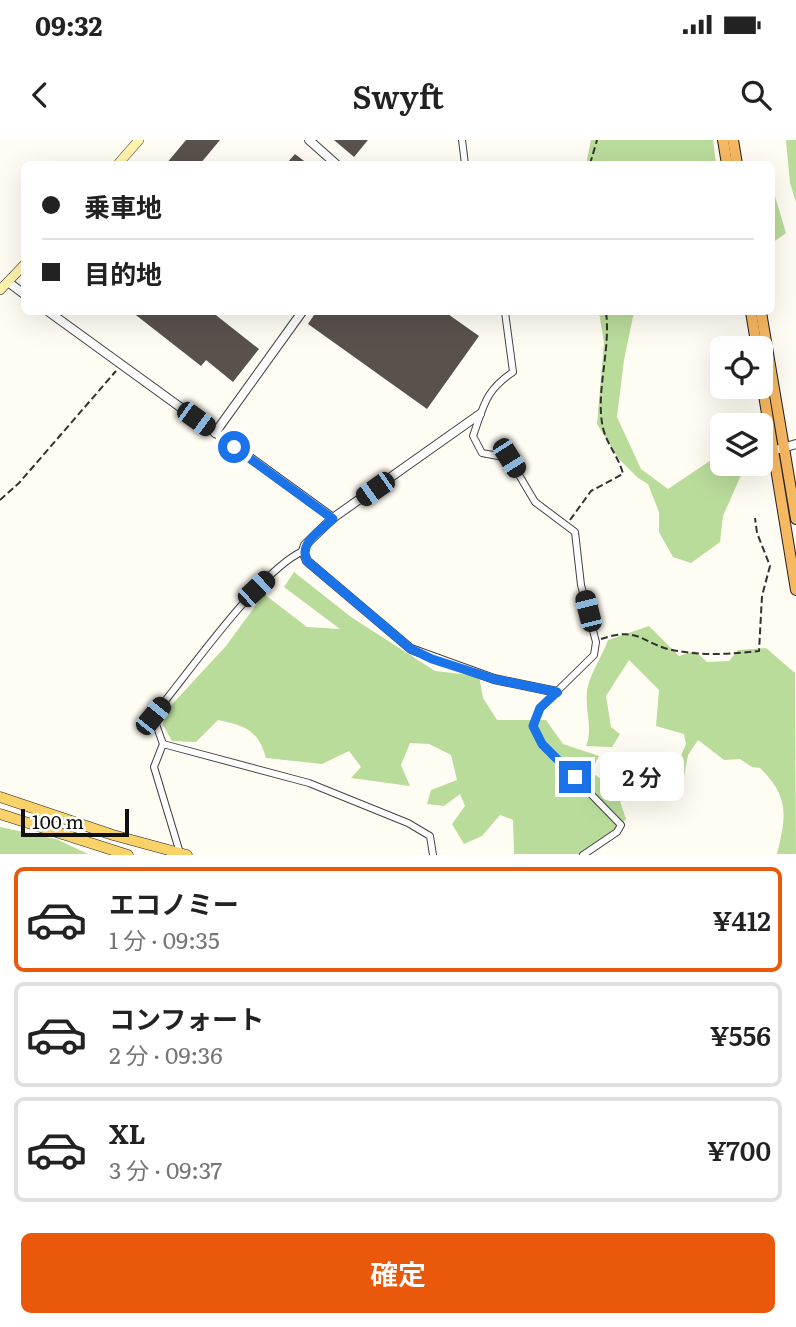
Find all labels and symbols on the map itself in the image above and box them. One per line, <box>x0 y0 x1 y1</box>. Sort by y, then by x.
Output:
car <box>173 398 220 440</box>
route start <box>218 431 250 463</box>
car <box>489 435 530 481</box>
car <box>352 468 399 510</box>
car <box>234 567 279 611</box>
car <box>573 588 604 634</box>
car <box>132 693 175 739</box>
callout: 2 分 <box>600 752 684 802</box>
route end <box>559 761 591 793</box>
scale bar <box>21 806 130 837</box>

